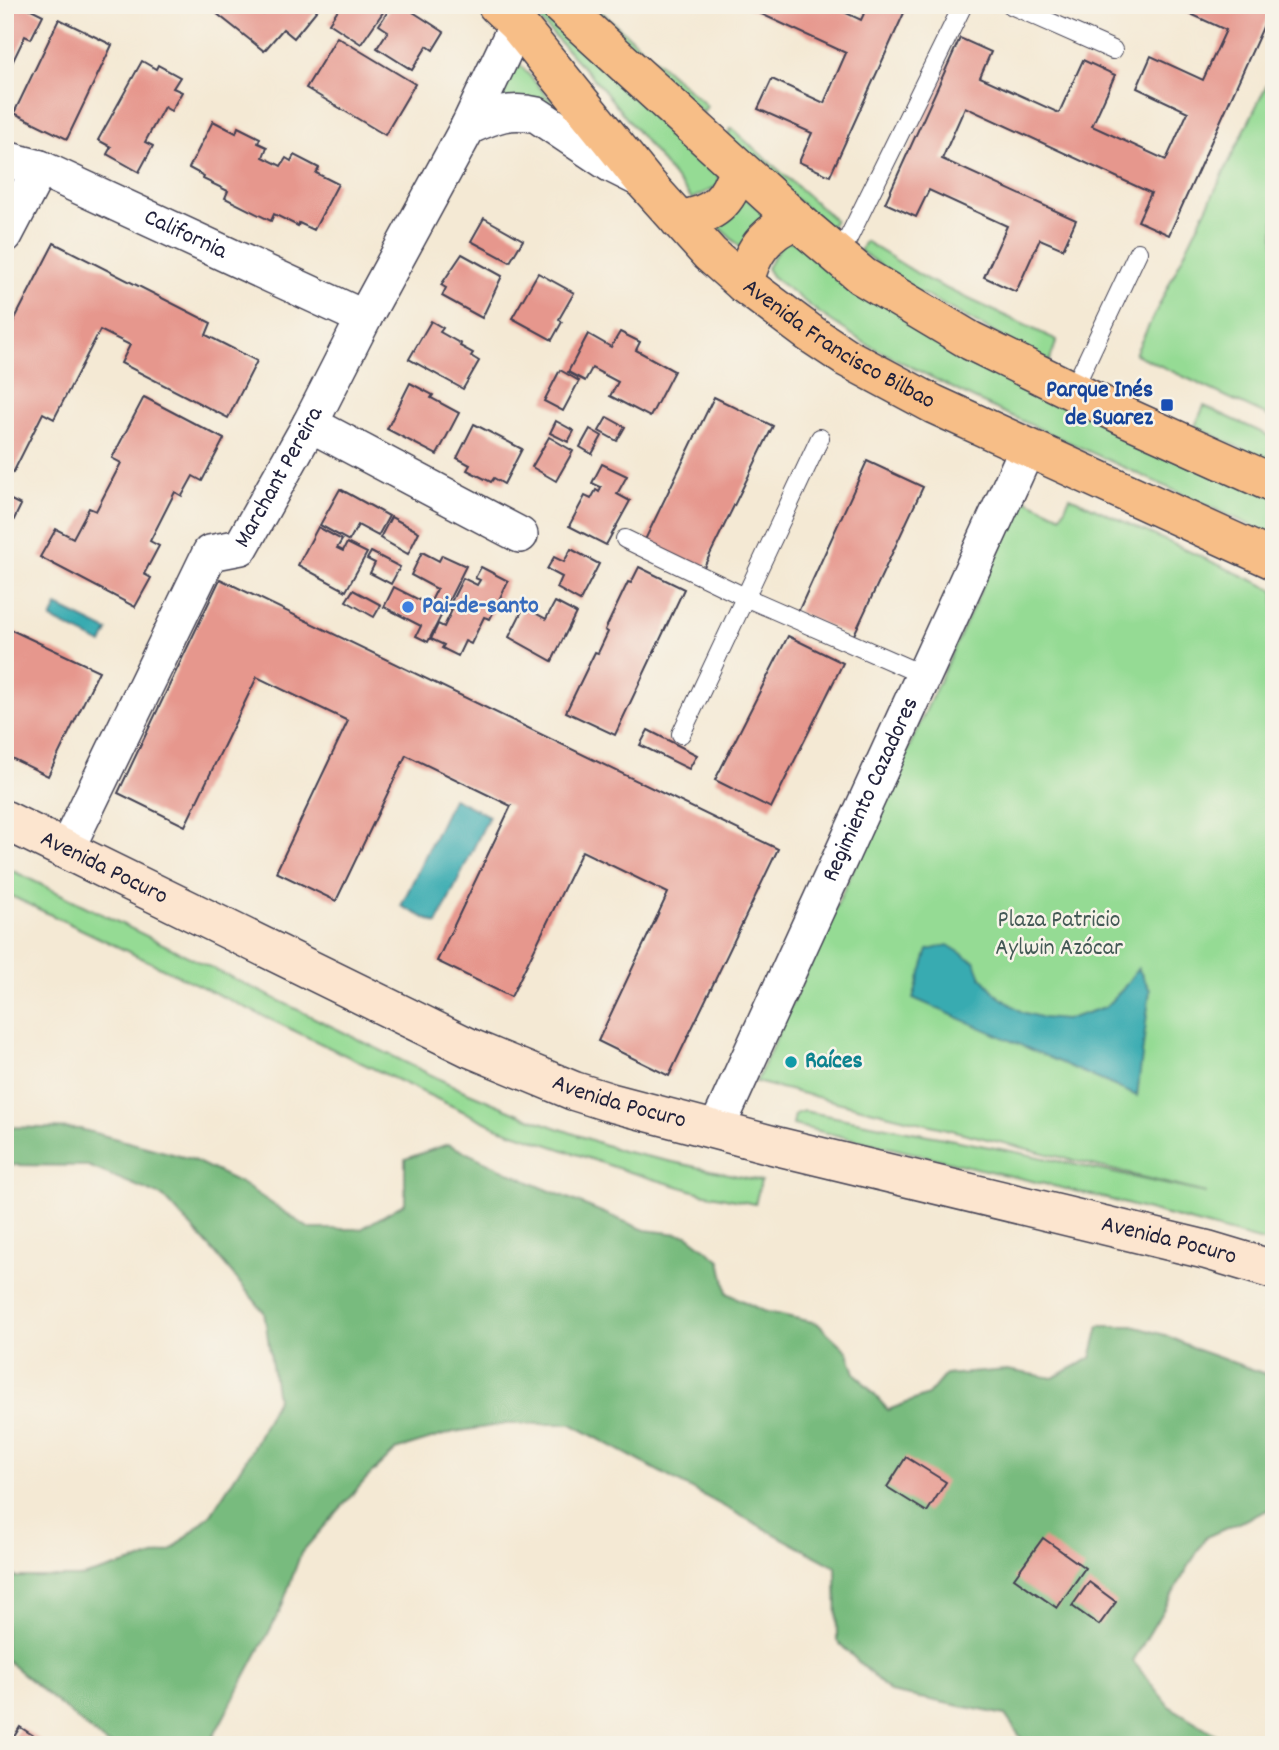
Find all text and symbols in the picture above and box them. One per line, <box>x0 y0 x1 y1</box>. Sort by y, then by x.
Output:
street label: California <box>138 201 233 269</box>
street label: Avenida Francisco Bilbao <box>735 271 941 419</box>
place label: Parque Inés de Suarez <box>1046 374 1154 436</box>
marker: Parque Inés de Suarez <box>1159 397 1175 413</box>
street label: Marchant Pereira <box>227 401 333 555</box>
place label: Pai-de-santo <box>422 590 539 624</box>
marker: Pai-de-santo <box>400 599 416 615</box>
street label: Regimiento Cazadores <box>814 692 928 888</box>
street label: Avenida Pocuro <box>34 823 173 914</box>
park label: Plaza Patricio Aylwin Azócar <box>995 904 1123 966</box>
place label: Raíces <box>805 1045 863 1079</box>
marker: Raíces <box>783 1054 799 1070</box>
street label: Avenida Pocuro <box>547 1067 690 1139</box>
street label: Avenida Pocuro <box>1098 1208 1241 1275</box>

